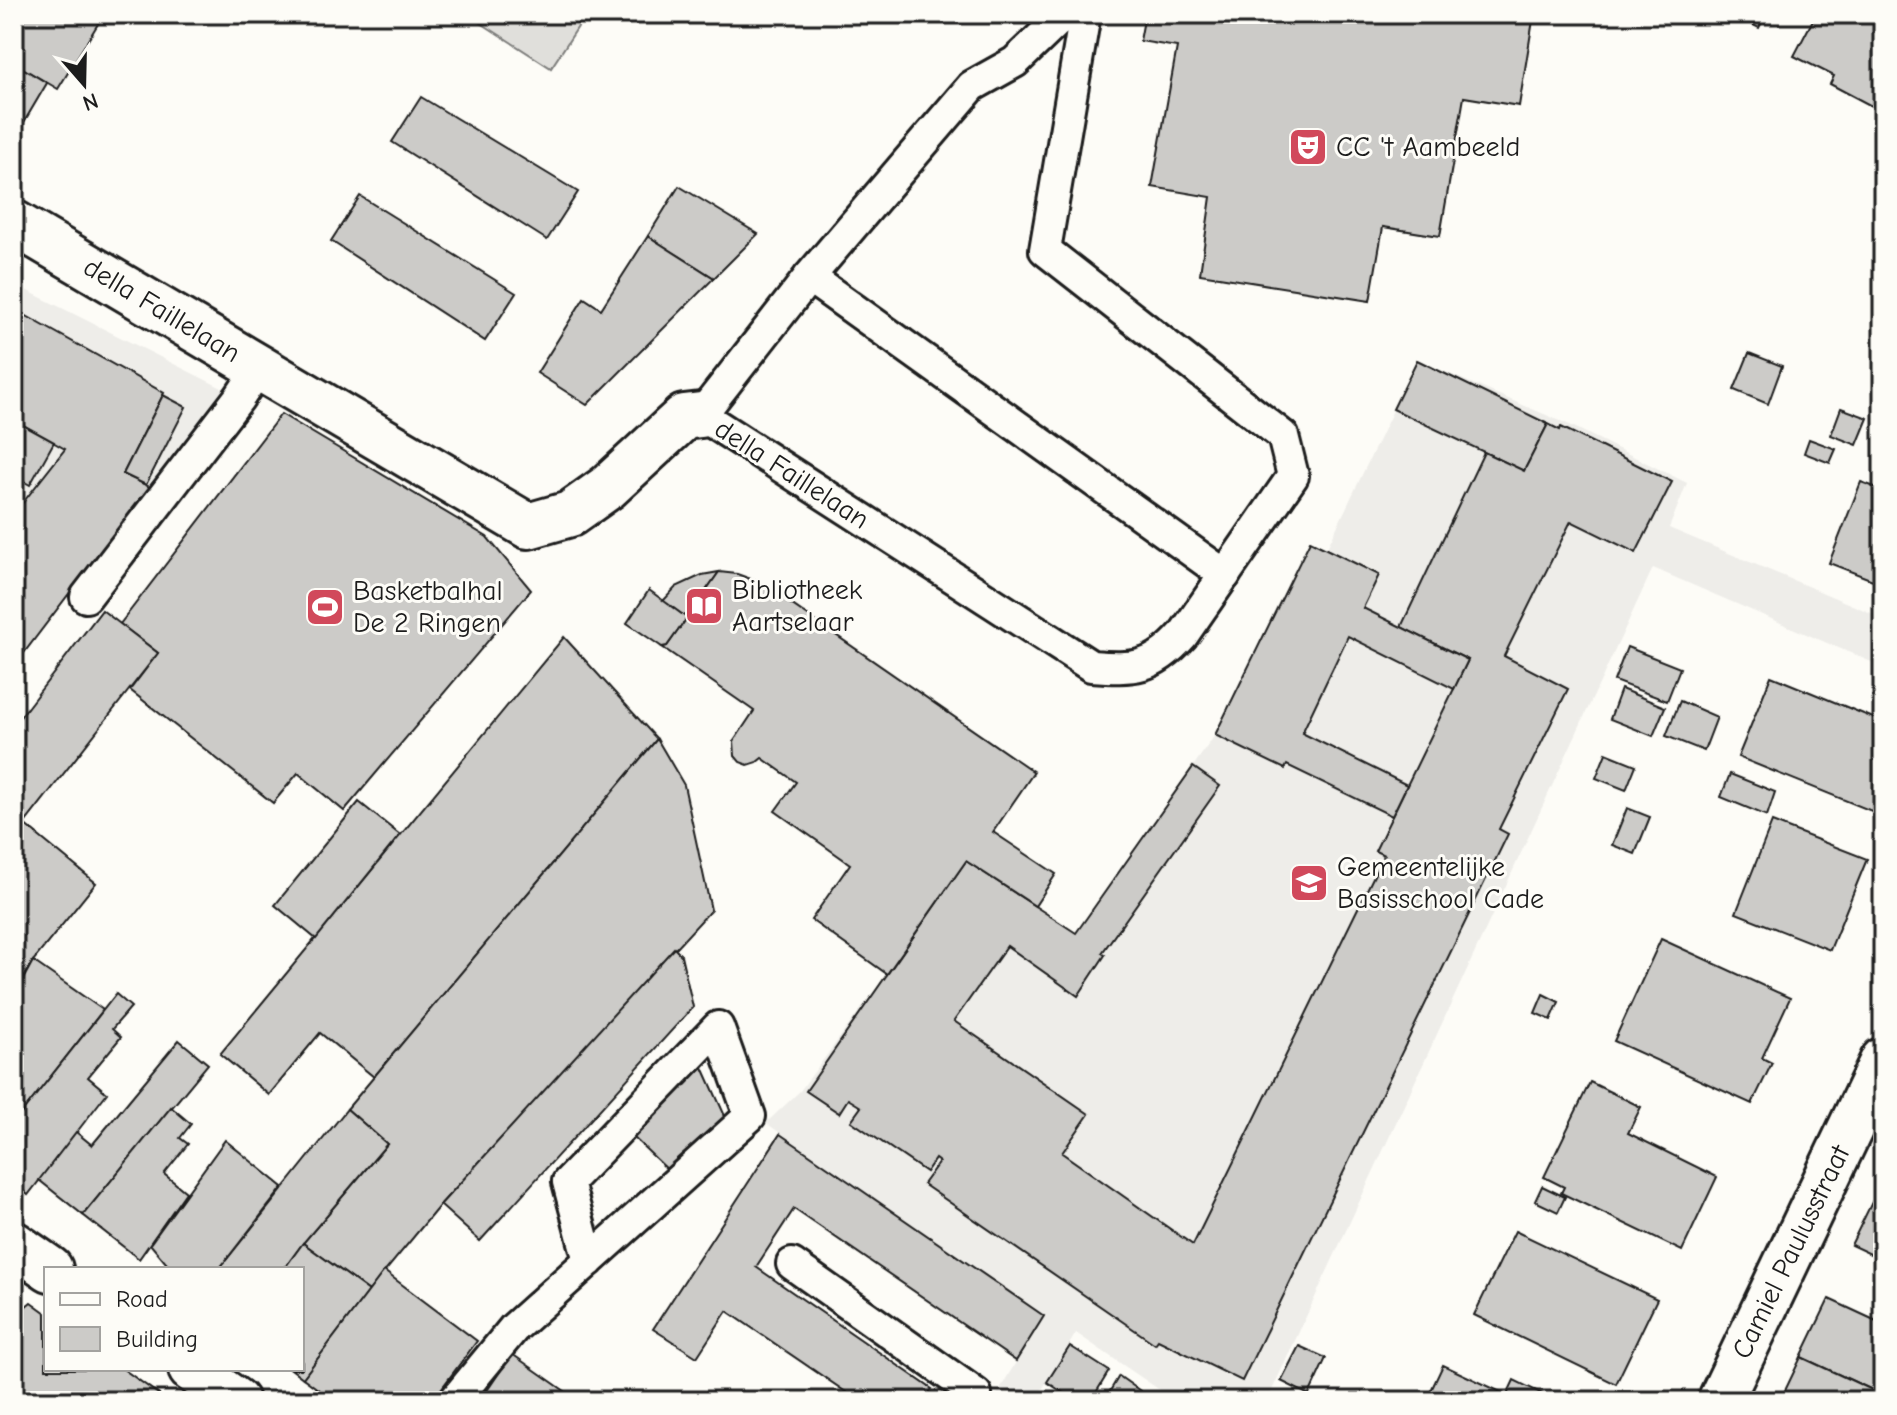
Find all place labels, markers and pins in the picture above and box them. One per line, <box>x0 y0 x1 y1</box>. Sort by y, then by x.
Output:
theatre icon: CC 't Aambeeld <box>1287 126 1329 168</box>
place label: CC 't Aambeeld <box>1336 131 1520 163</box>
place label: Bibliotheek Aartselaar <box>732 574 863 638</box>
place label: Basketbalhal De 2 Ringen <box>353 575 503 639</box>
library icon: Bibliotheek Aartselaar <box>683 585 725 627</box>
sports icon: Basketbalhal De 2 Ringen <box>304 586 346 628</box>
place label: Gemeentelijke Basisschool Cade <box>1337 851 1544 915</box>
school or university icon: Gemeentelijke Basisschool Cade <box>1288 862 1330 904</box>

